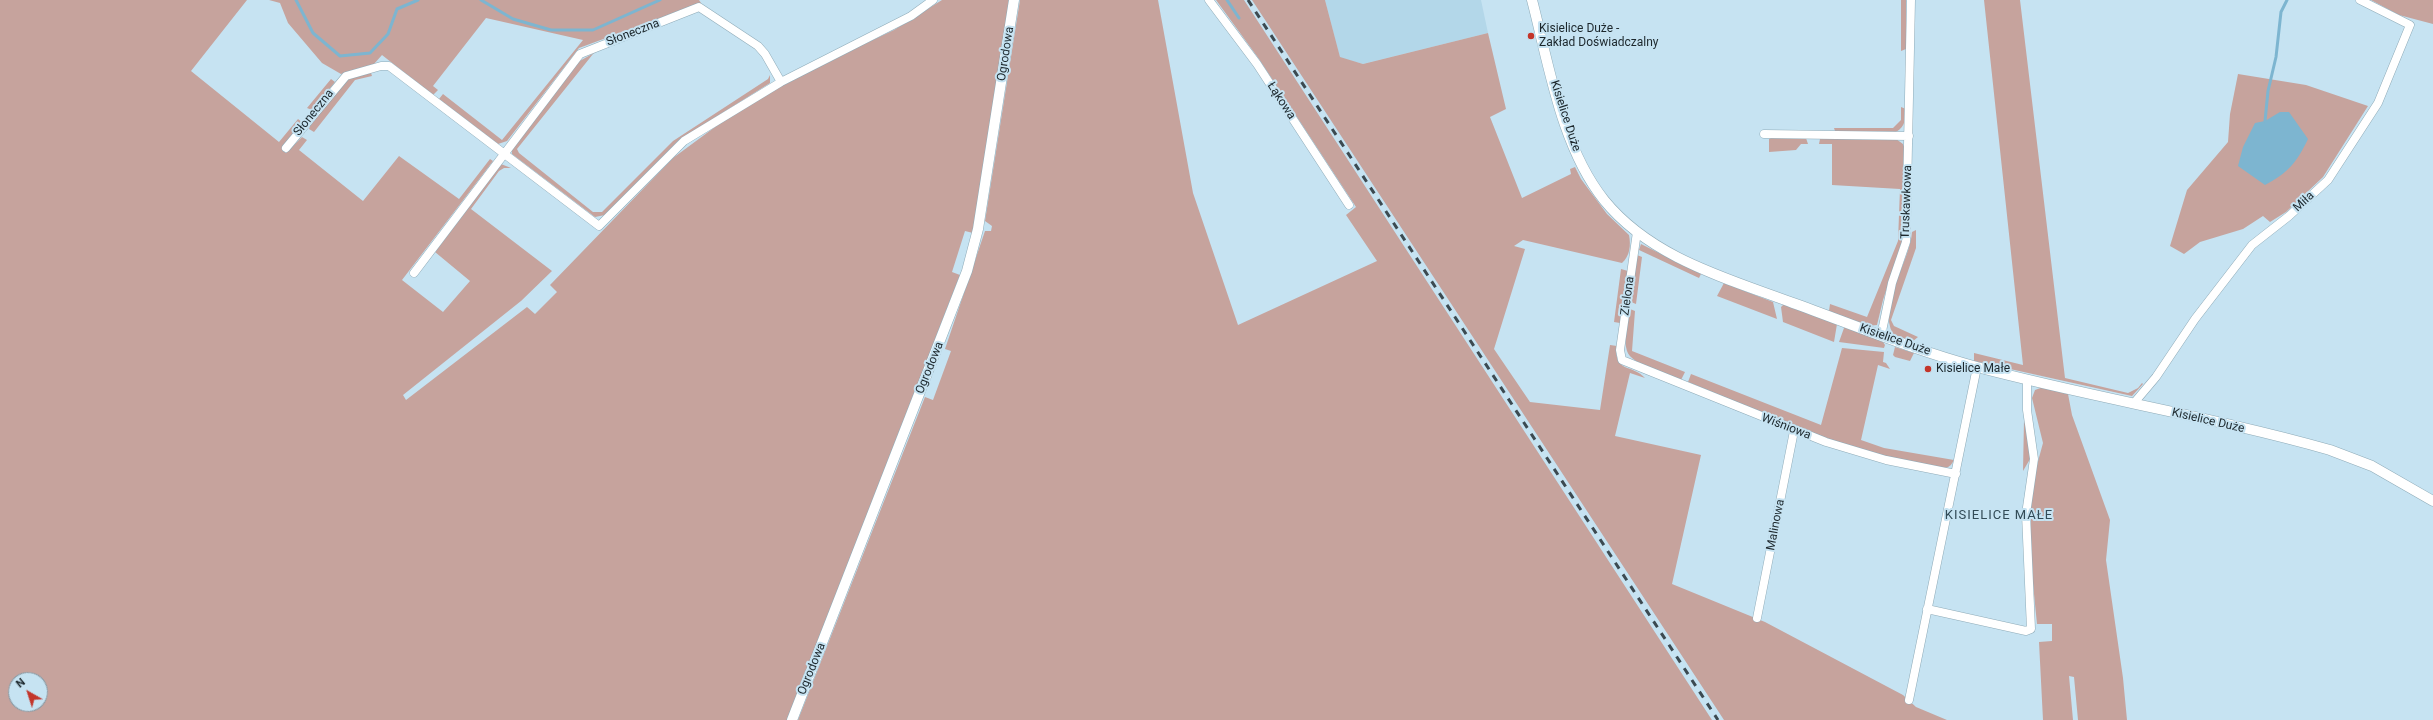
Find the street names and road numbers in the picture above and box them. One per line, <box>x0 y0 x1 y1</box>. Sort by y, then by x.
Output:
street label: Słoneczna <box>604 16 662 50</box>
street label: Ogrodowa <box>995 26 1017 82</box>
street label: Kisielice Duże <box>1547 79 1583 153</box>
street label: Łąkowa <box>1264 80 1298 122</box>
street label: Słoneczna <box>291 87 337 139</box>
street label: Truskawkowa <box>1899 165 1915 239</box>
street label: Miła <box>2291 189 2317 215</box>
street label: Zielona <box>1618 275 1638 317</box>
street label: Kisielice Duże <box>1858 321 1932 359</box>
street label: Ogrodowa <box>913 340 947 396</box>
street label: Kisielice Duże <box>2170 406 2246 436</box>
street label: Wiśniowa <box>1759 411 1813 443</box>
street label: Malinowa <box>1764 498 1788 552</box>
street label: Ogrodowa <box>795 641 829 697</box>

